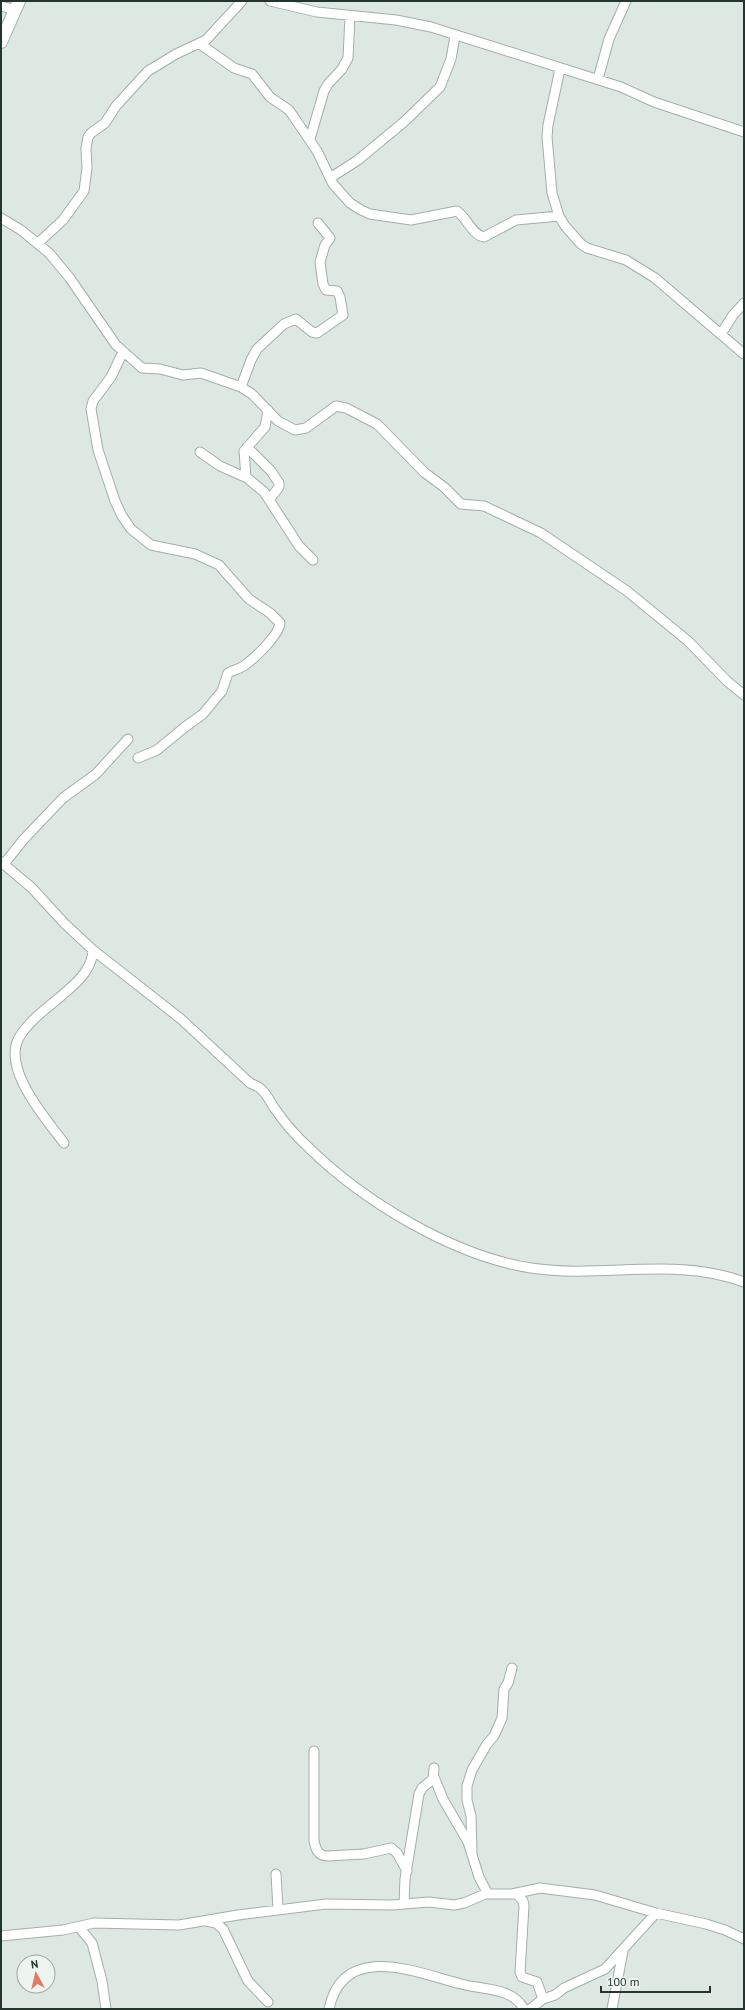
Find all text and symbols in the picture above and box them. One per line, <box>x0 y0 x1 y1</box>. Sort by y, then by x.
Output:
north arrow <box>16 1954 56 1994</box>
text: N <box>30 1957 39 1972</box>
scale bar <box>601 1968 710 1994</box>
text: 100 m <box>607 1974 640 1989</box>

